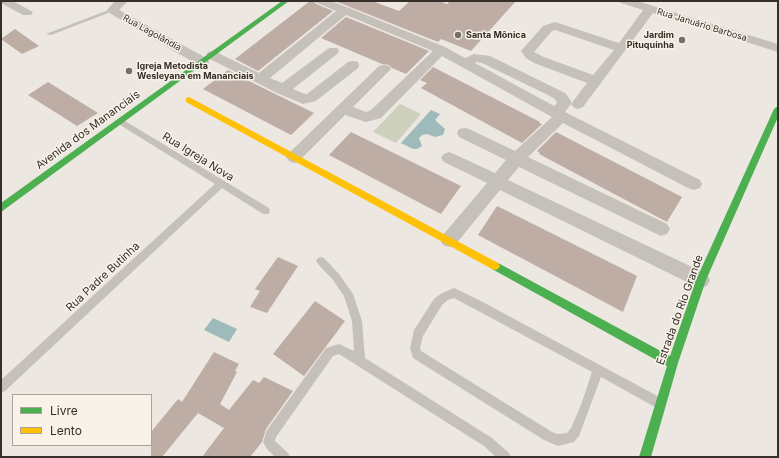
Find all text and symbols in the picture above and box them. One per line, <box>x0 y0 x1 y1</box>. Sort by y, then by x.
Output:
street label: Rua Januário Barbosa <box>656 6 748 44</box>
street label: Rua Lagolândia <box>121 13 183 53</box>
marker: Santa Mônica <box>453 30 463 40</box>
place label: Santa Mônica <box>466 30 526 40</box>
place label: Jardim Pituquinha <box>627 30 674 51</box>
marker: Jardim Pituquinha <box>677 35 687 45</box>
place label: Igreja Metodista Wesleyana em Mananciais <box>137 61 254 82</box>
marker: Igreja Metodista Wesleyana em Mananciais <box>124 66 134 76</box>
street label: Avenida dos Mananciais <box>33 88 143 172</box>
street label: Rua Igreja Nova <box>160 130 236 184</box>
street label: Rua Padre Butinha <box>64 240 142 314</box>
street label: Estrada do Rio Grande <box>654 253 706 367</box>
legend <box>12 394 152 446</box>
text: Livre <box>50 403 78 418</box>
text: Lento <box>50 423 82 438</box>

